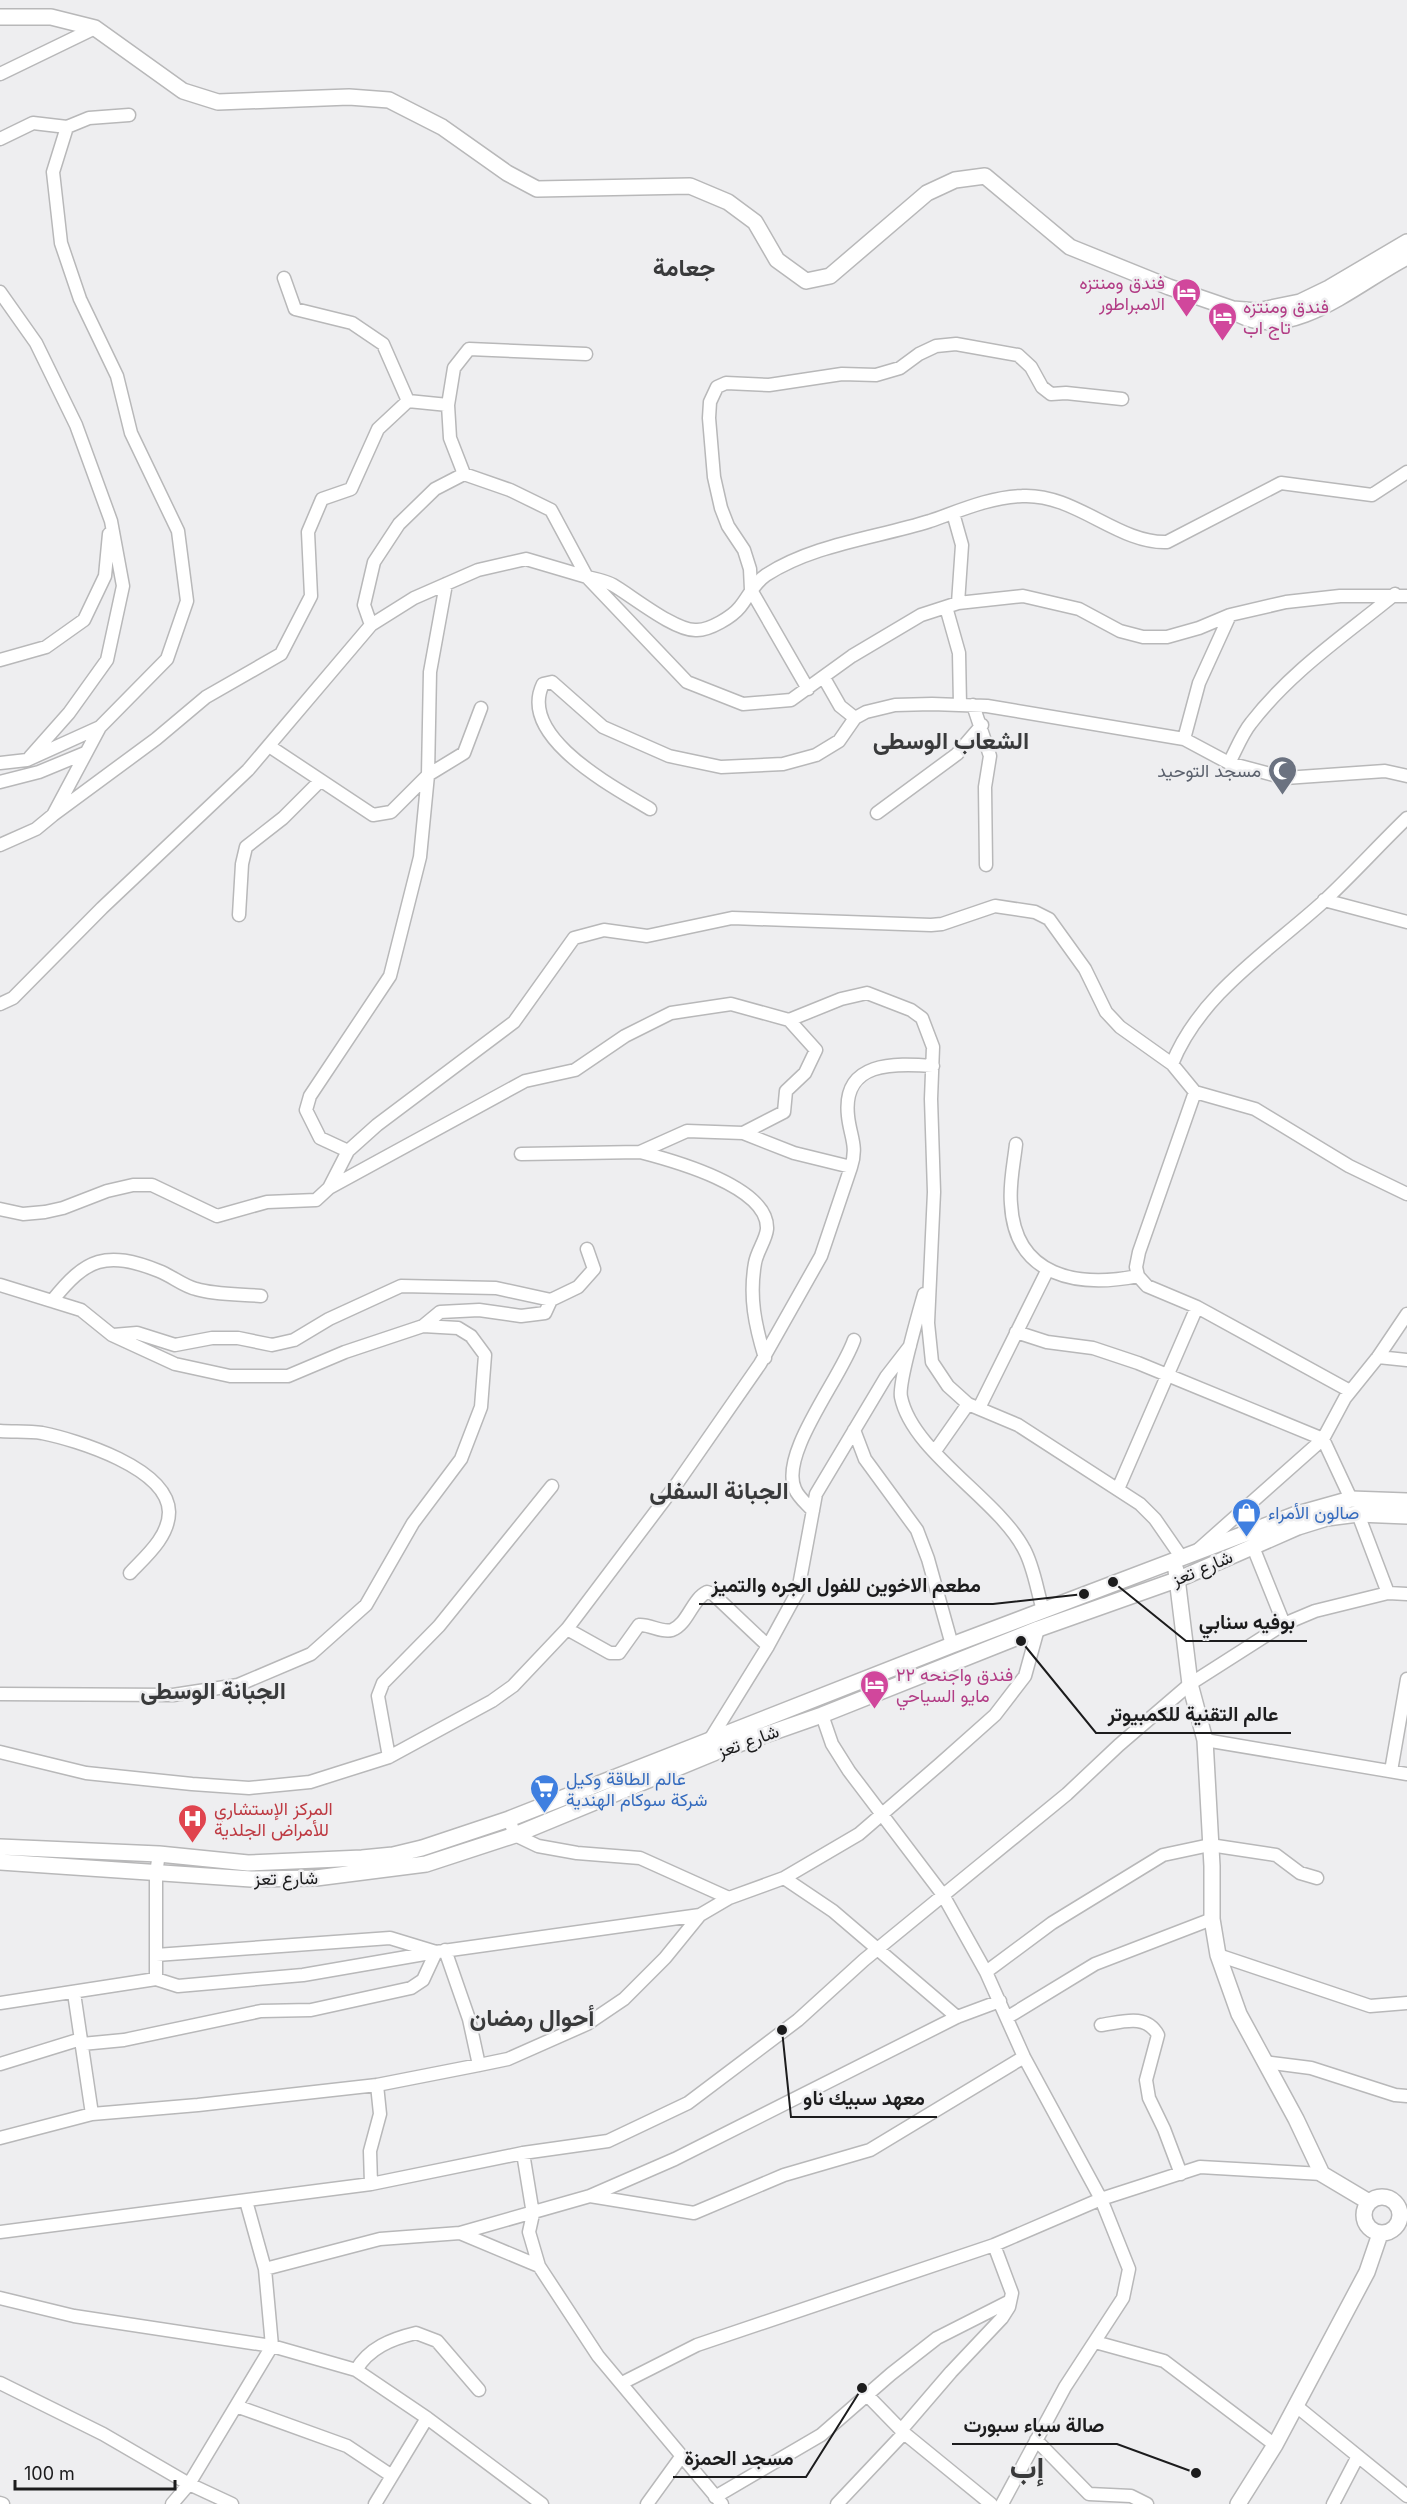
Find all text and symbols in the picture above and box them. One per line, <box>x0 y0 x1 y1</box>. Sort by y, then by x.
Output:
district label: جعامة <box>653 253 715 282</box>
place label: فندق ومنتزه الامبراطور <box>1079 272 1165 315</box>
hotel icon: فندق ومنتزه الامبراطور <box>1170 276 1202 318</box>
place label: فندق ومنتزه تاج اب <box>1243 296 1329 340</box>
hotel icon: فندق ومنتزه تاج اب <box>1206 300 1238 342</box>
district label: الشعاب الوسطى <box>873 726 1029 756</box>
mosque icon: مسجد التوحيد <box>1266 754 1298 796</box>
place label: مسجد التوحيد <box>1157 760 1261 782</box>
district label: الجبانة السفلى <box>649 1476 789 1505</box>
shop icon: صالون الأمراء <box>1231 1496 1263 1538</box>
place label: صالون الأمراء <box>1268 1502 1359 1524</box>
street label: شارع تعز <box>1167 1546 1236 1592</box>
callout: مطعم الاخوين للفول الجره والتميز <box>699 1566 993 1604</box>
text: مطعم الاخوين للفول الجره والتميز <box>710 1573 981 1598</box>
callout: بوفيه سنابي <box>1186 1603 1307 1641</box>
text: بوفيه سنابي <box>1199 1610 1295 1639</box>
place label: فندق واجنحه ٢٢ مايو السياحي <box>896 1664 1013 1711</box>
hotel icon: فندق واجنحه ٢٢ مايو السياحي <box>859 1668 891 1710</box>
district label: الجبانة الوسطى <box>140 1676 286 1706</box>
callout: عالم التقنية للكمبيوتر <box>1096 1695 1291 1733</box>
text: عالم التقنية للكمبيوتر <box>1107 1702 1278 1727</box>
street label: شارع تعز <box>713 1720 782 1764</box>
place label: عالم الطاقة وكيل شركة سوكام الهندية <box>566 1768 707 1812</box>
supermarket icon: عالم الطاقة وكيل شركة سوكام الهندية <box>529 1772 561 1814</box>
place label: المركز الإستشاري للأمراض الجلدية <box>214 1798 333 1841</box>
hospital icon: المركز الإستشاري للأمراض الجلدية <box>177 1802 209 1844</box>
street label: شارع تعز <box>253 1867 318 1891</box>
district label: أحوال رمضان <box>470 2003 594 2033</box>
callout: معهد سبيك ناو <box>791 2079 937 2117</box>
text: معهد سبيك ناو <box>803 2086 925 2111</box>
callout: صالة سباء سبورت <box>952 2406 1117 2444</box>
text: صالة سباء سبورت <box>963 2413 1105 2438</box>
callout: مسجد الحمزة <box>673 2439 806 2477</box>
text: مسجد الحمزة <box>684 2446 794 2471</box>
district label: إب <box>1010 2449 1044 2487</box>
scale bar <box>15 2453 176 2491</box>
text: 100 m <box>24 2463 75 2484</box>

